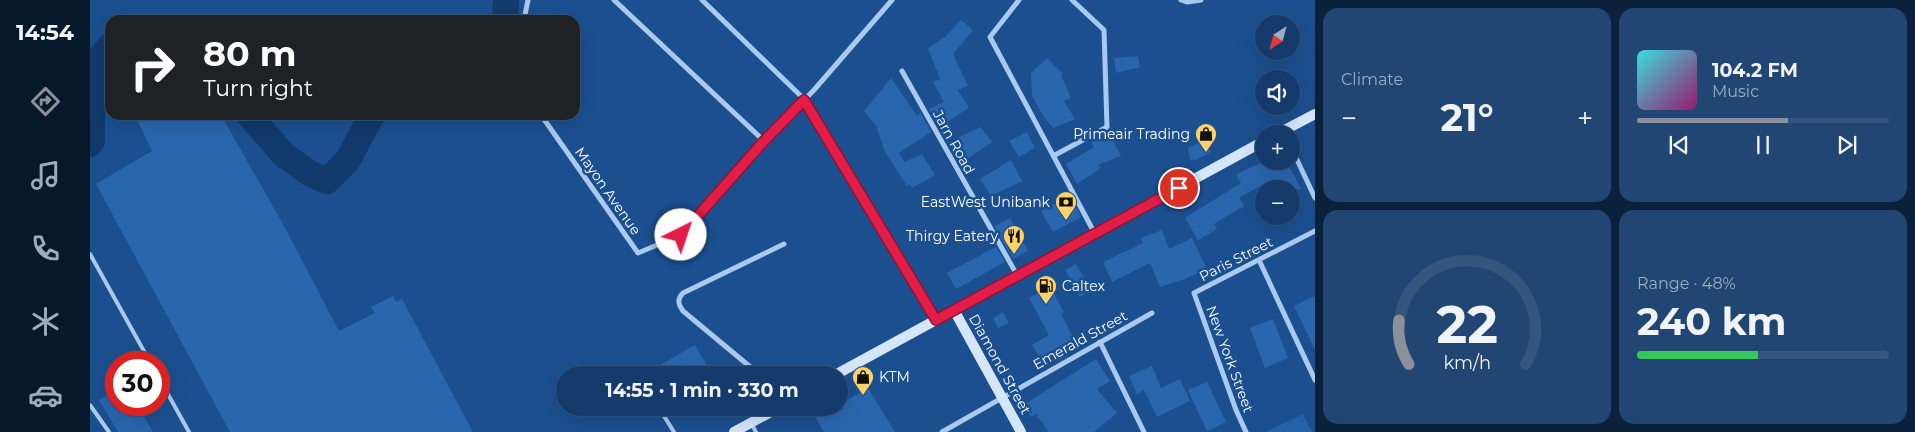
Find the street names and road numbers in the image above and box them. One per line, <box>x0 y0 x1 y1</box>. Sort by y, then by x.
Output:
street label: Jarn Road <box>929 106 979 177</box>
street label: Mayon Avenue <box>571 143 645 239</box>
street label: Paris Street <box>1196 233 1276 285</box>
street label: New York Street <box>1202 303 1258 415</box>
street label: Emerald Street <box>1030 306 1131 373</box>
street label: Diamond Street <box>965 311 1035 418</box>

